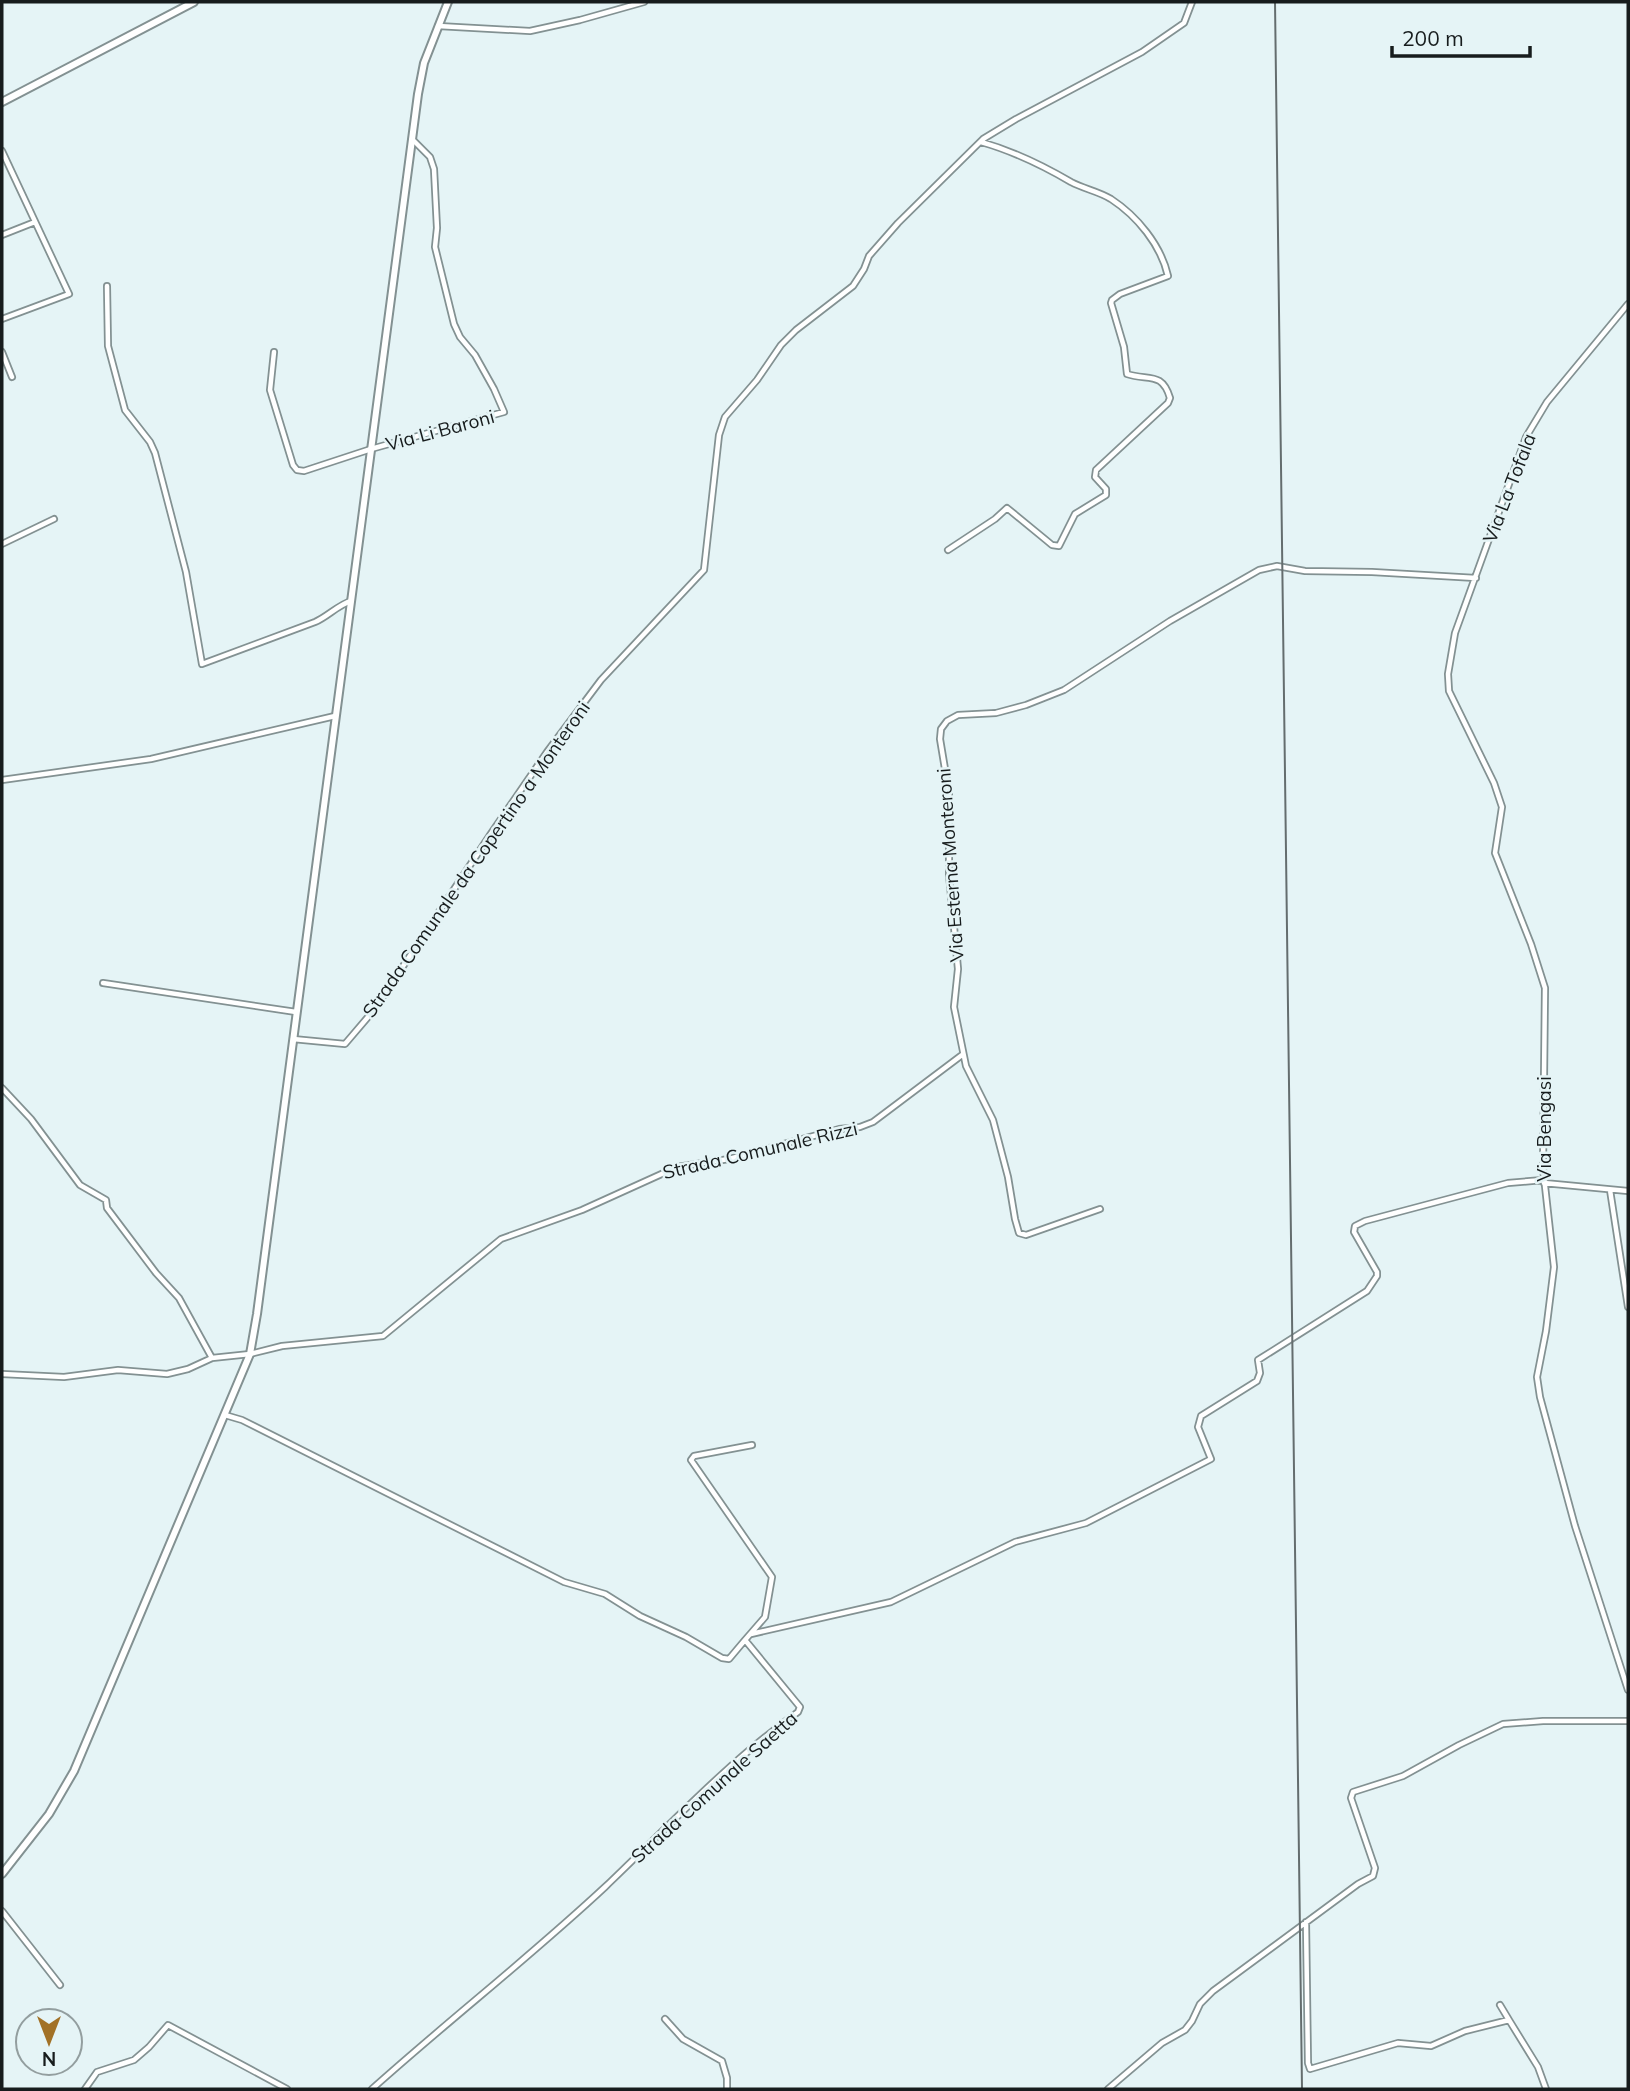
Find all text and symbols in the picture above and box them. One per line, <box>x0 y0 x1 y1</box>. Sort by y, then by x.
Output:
scale bar <box>1392 14 1530 58</box>
text: 200 m <box>1402 25 1464 51</box>
street label: Via Li Baroni <box>383 404 497 456</box>
street label: Via La Tofala <box>1477 430 1541 546</box>
street label: Strada Comunale da Copertino a Monteroni <box>357 696 595 1022</box>
street label: Via Esterna Monteroni <box>931 767 969 963</box>
street label: Via Bengasi <box>1532 1076 1556 1182</box>
street label: Strada Comunale Rizzi <box>660 1116 860 1184</box>
street label: Strada Comunale Saetta <box>626 1706 802 1868</box>
north arrow <box>14 2007 84 2077</box>
text: N <box>42 2047 56 2071</box>

